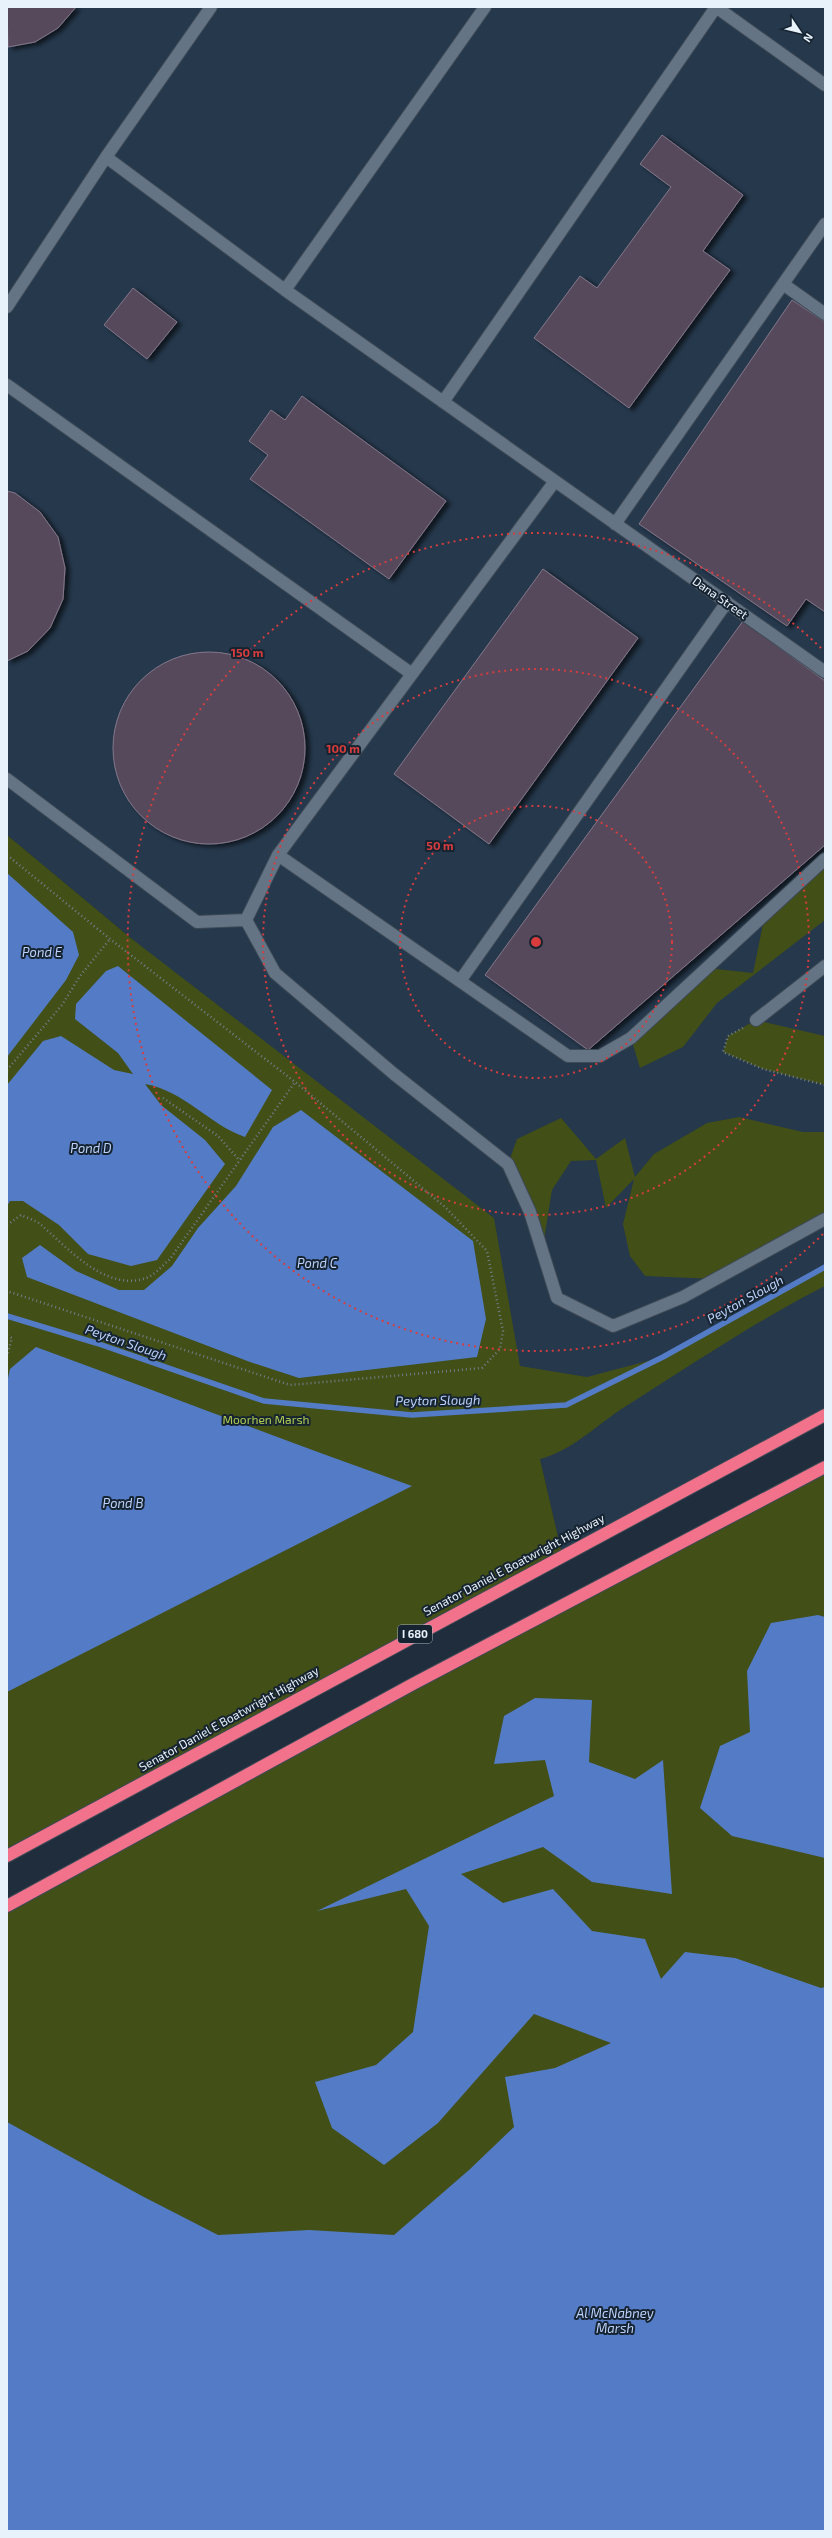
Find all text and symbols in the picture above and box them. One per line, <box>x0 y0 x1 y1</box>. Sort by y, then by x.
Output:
north arrow <box>780 12 820 52</box>
text: N <box>801 31 816 45</box>
street label: Dana Street <box>690 573 751 622</box>
text: 150 m <box>231 645 263 659</box>
text: 100 m <box>326 741 360 755</box>
text: 50 m <box>426 838 454 852</box>
centre of rings <box>529 935 543 949</box>
water label: Pond E <box>22 944 63 960</box>
water label: Pond D <box>70 1140 112 1156</box>
water label: Pond C <box>297 1255 338 1271</box>
water label: Peyton Slough <box>704 1271 786 1327</box>
water label: Peyton Slough <box>83 1321 169 1363</box>
water label: Peyton Slough <box>395 1391 481 1409</box>
park label: Moorhen Marsh <box>222 1412 310 1426</box>
water label: Pond B <box>103 1495 143 1511</box>
street label: Senator Daniel E Boatwright Highway <box>421 1510 607 1618</box>
road number: I 680 <box>398 1625 432 1643</box>
street label: Senator Daniel E Boatwright Highway <box>136 1662 321 1773</box>
water label: Al McNabney Marsh <box>575 2305 654 2336</box>

